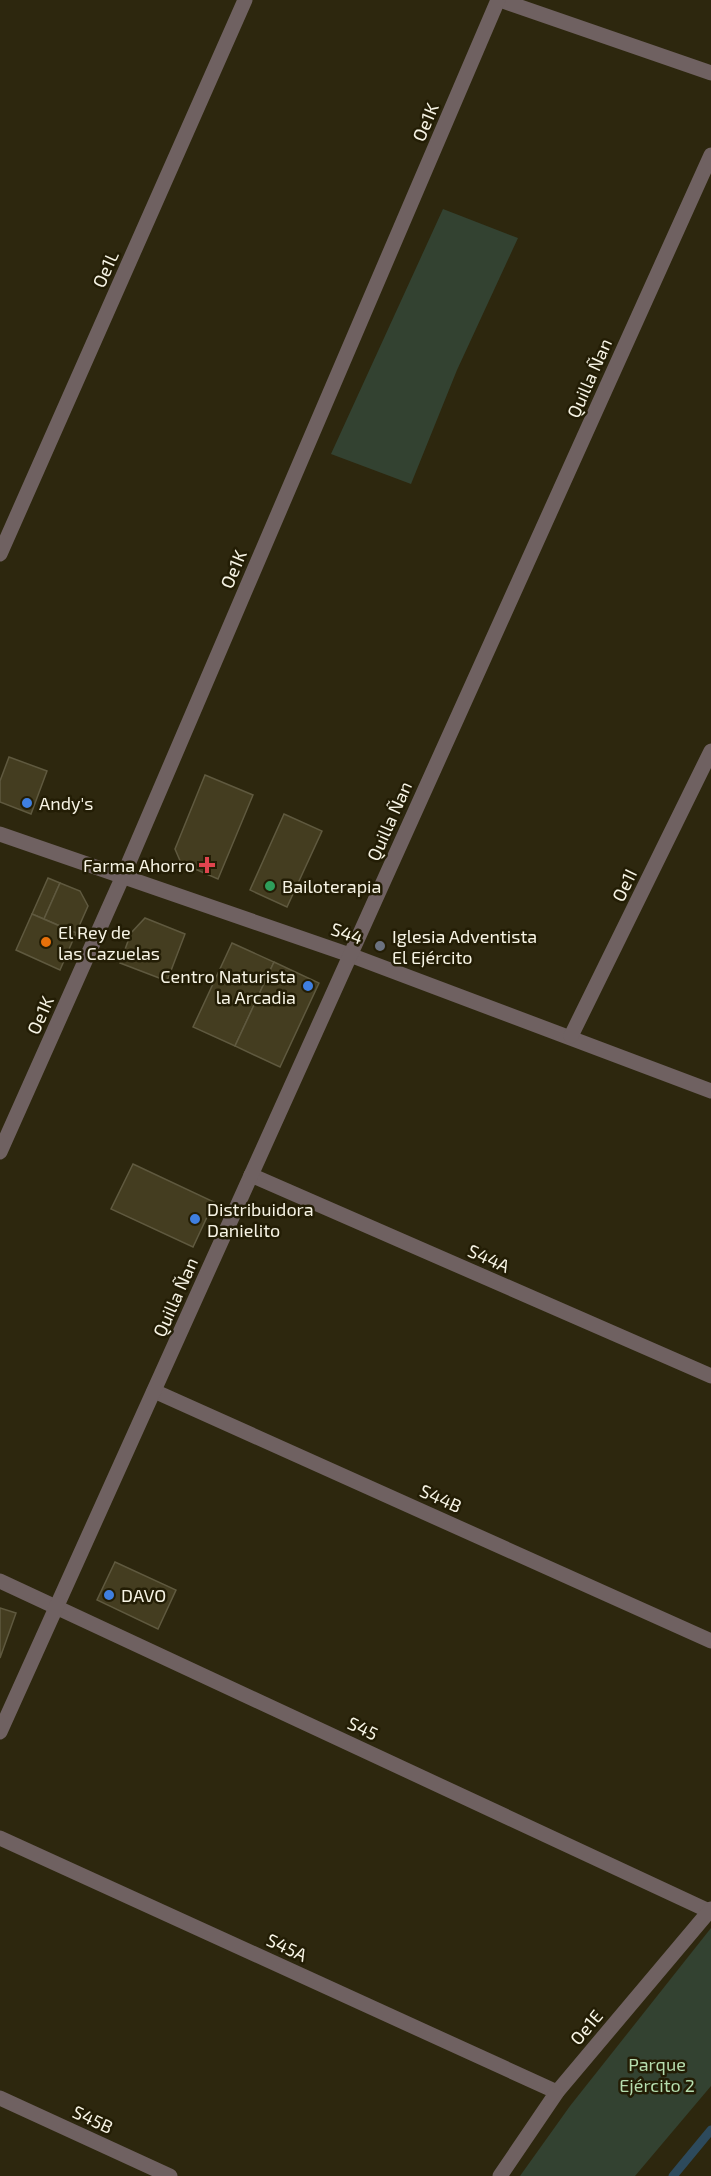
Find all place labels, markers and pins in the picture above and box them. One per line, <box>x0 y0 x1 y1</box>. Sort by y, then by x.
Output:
place label: Andy's <box>39 792 93 814</box>
marker: Andy's <box>20 796 34 810</box>
place label: Farma Ahorro <box>83 854 195 876</box>
marker: Farma Ahorro <box>200 858 214 872</box>
place label: Bailoterapia <box>282 875 381 897</box>
marker: Bailoterapia <box>263 879 277 893</box>
place label: El Rey de las Cazuelas <box>58 921 160 964</box>
place label: Iglesia Adventista El Ejército <box>392 925 537 968</box>
marker: El Rey de las Cazuelas <box>39 935 53 949</box>
marker: Iglesia Adventista El Ejército <box>373 939 387 953</box>
place label: Centro Naturista la Arcadia <box>160 965 296 1008</box>
marker: Centro Naturista la Arcadia <box>301 979 315 993</box>
place label: Distribuidora Danielito <box>207 1198 314 1241</box>
marker: Distribuidora Danielito <box>188 1212 202 1226</box>
place label: DAVO <box>121 1584 166 1606</box>
marker: DAVO <box>102 1588 116 1602</box>

